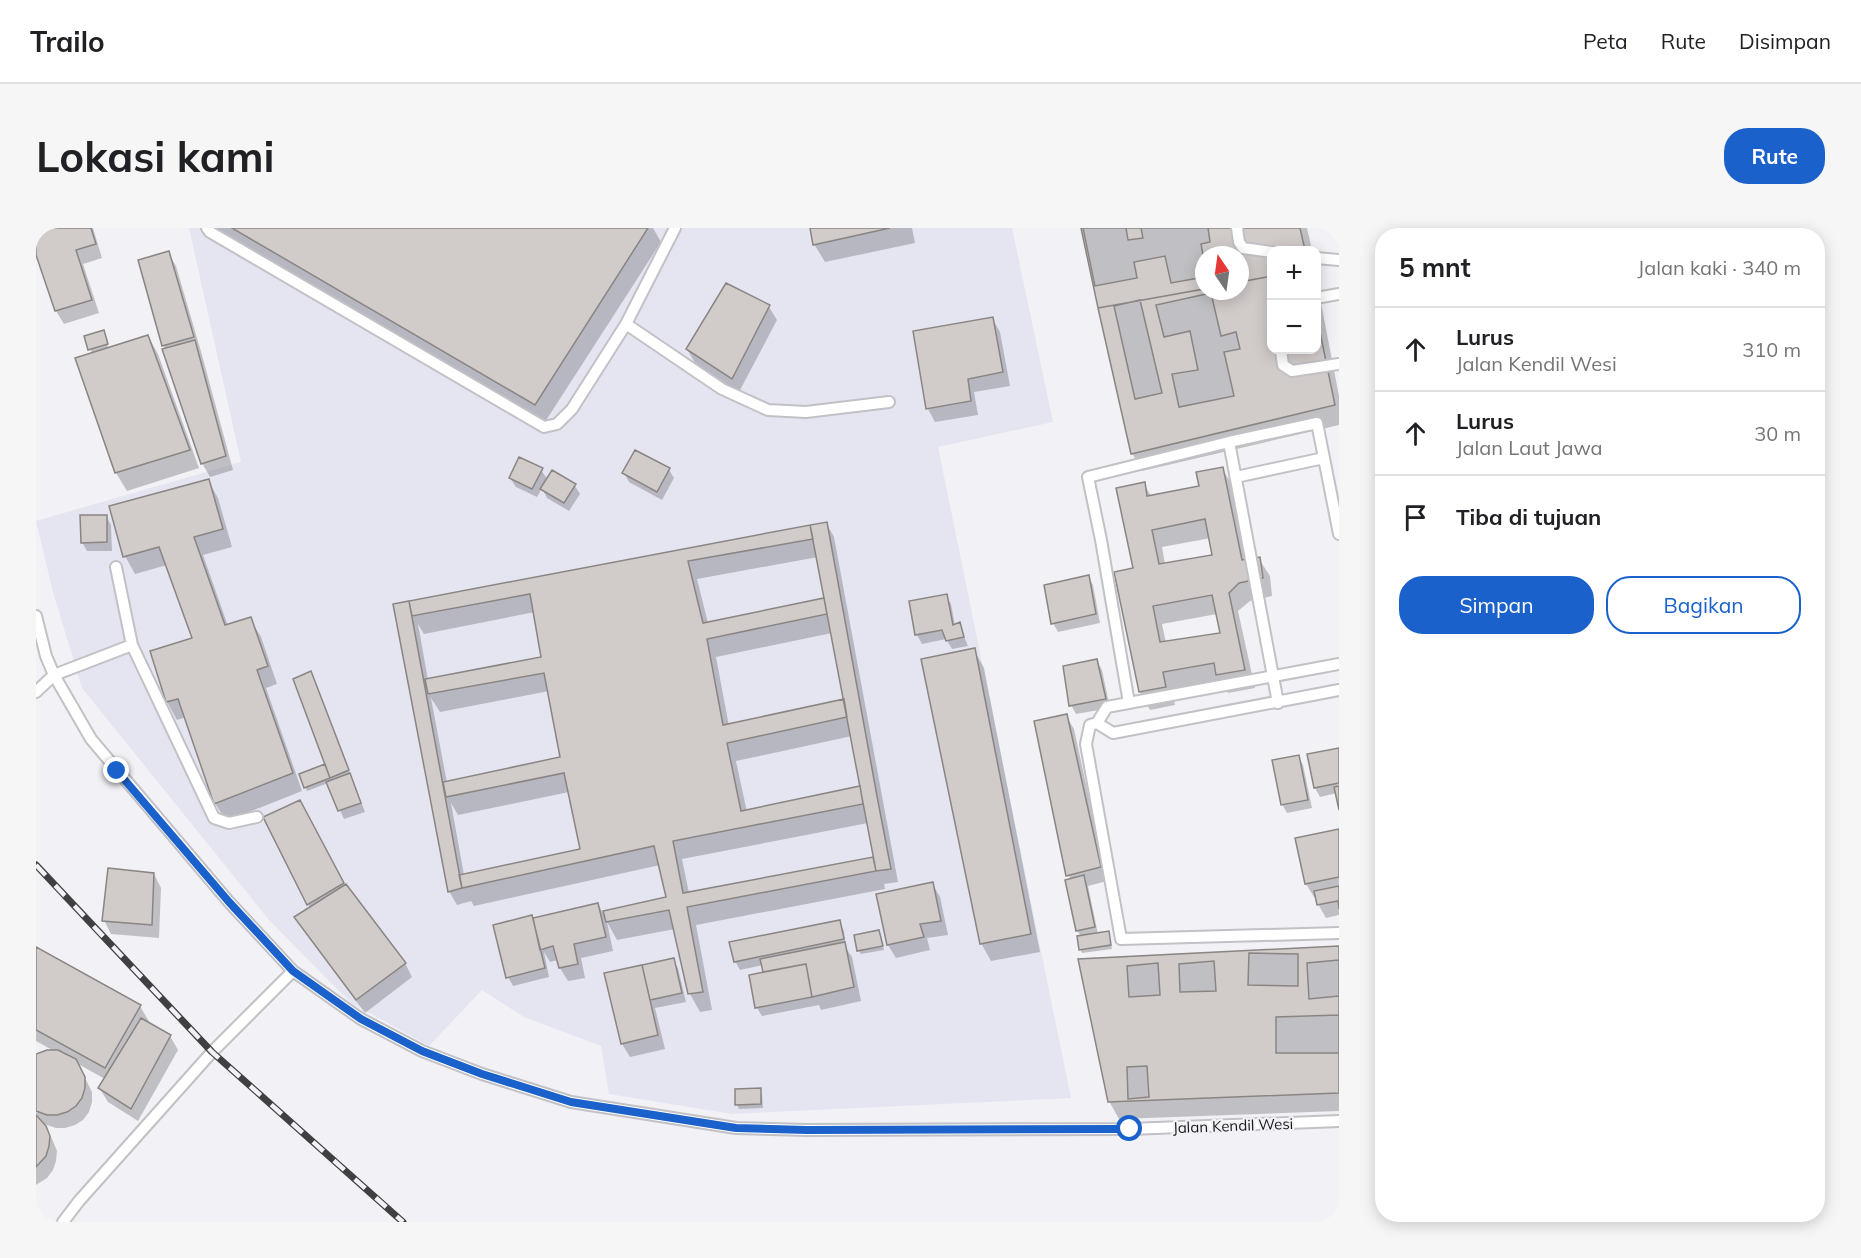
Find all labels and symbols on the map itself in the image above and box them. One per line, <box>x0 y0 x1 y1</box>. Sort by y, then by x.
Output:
north arrow <box>1195 246 1249 300</box>
route end <box>103 757 129 783</box>
street label: Jalan Kendil Wesi <box>1172 1114 1294 1137</box>
route start <box>1116 1115 1142 1141</box>

